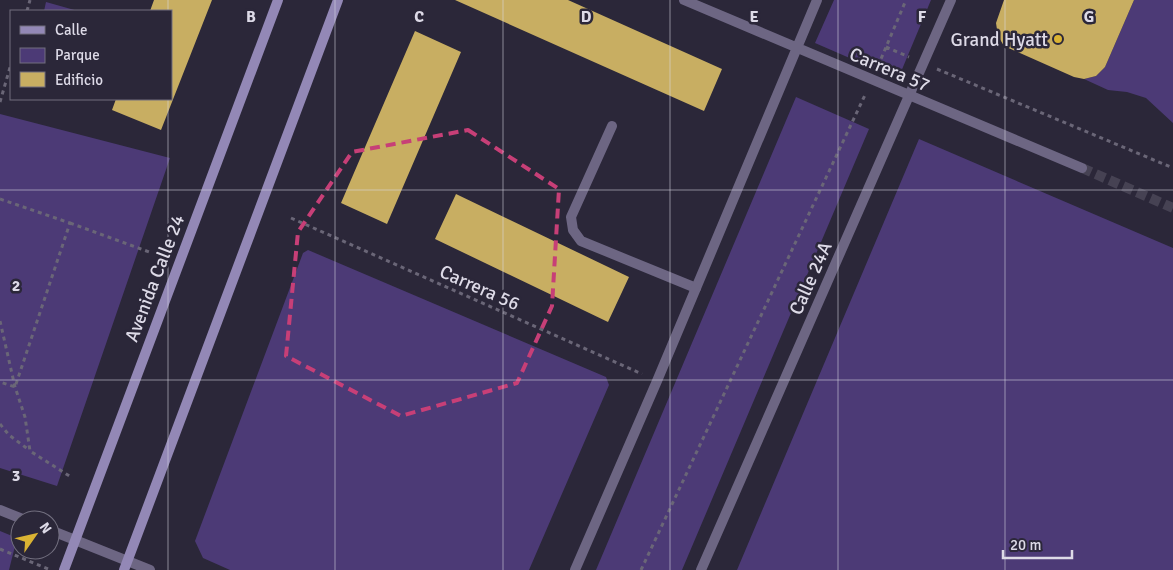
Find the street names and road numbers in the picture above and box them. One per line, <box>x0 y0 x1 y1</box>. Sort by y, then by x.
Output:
street label: Carrera 57 <box>846 42 934 98</box>
street label: Avenida Calle 24 <box>120 211 190 345</box>
street label: Calle 24A <box>784 238 838 319</box>
street label: Carrera 56 <box>436 260 523 316</box>

